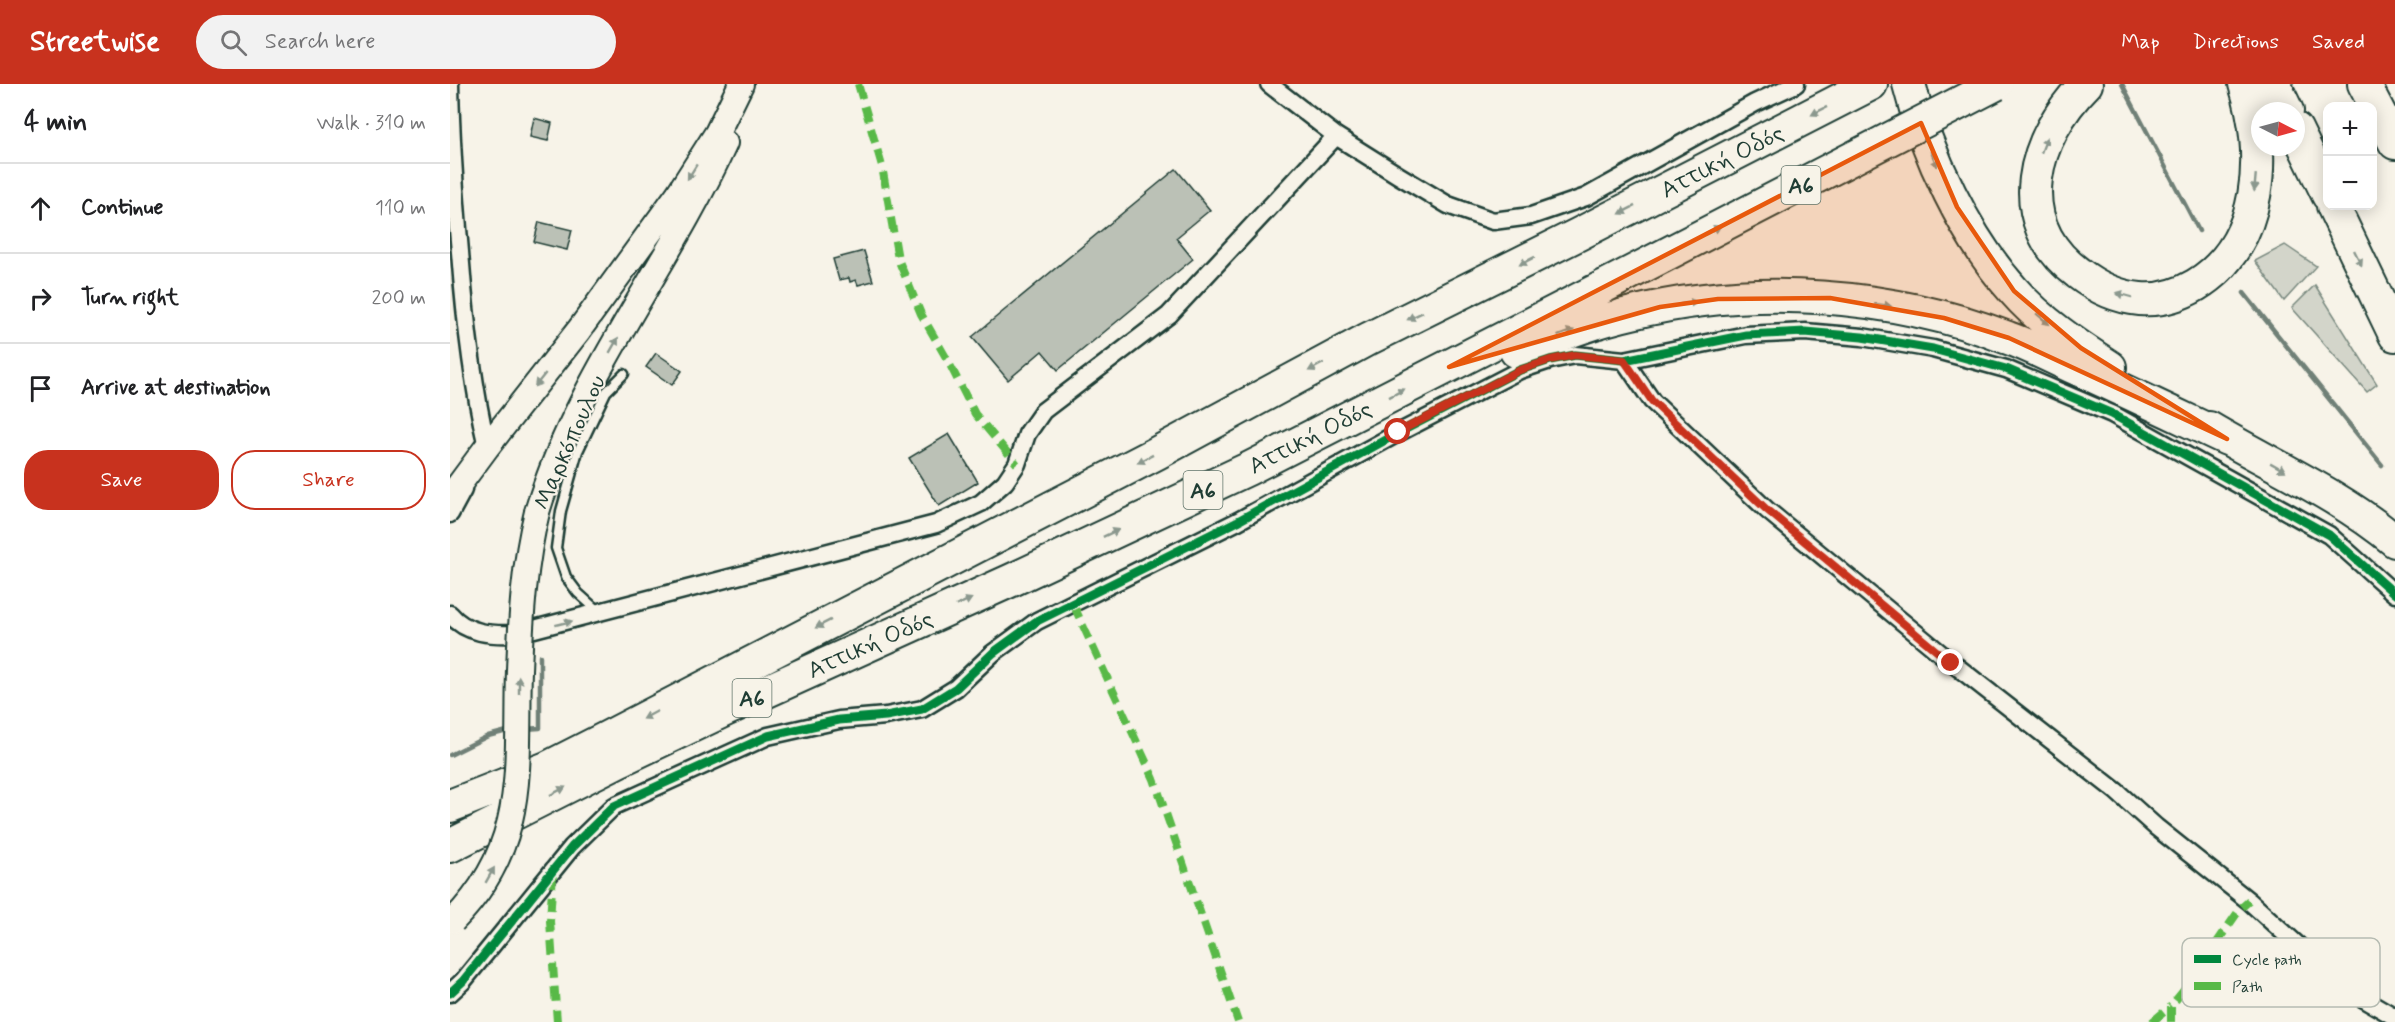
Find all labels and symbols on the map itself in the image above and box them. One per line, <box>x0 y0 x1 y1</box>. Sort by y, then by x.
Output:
north arrow <box>2251 102 2305 156</box>
one-way arrow <box>1810 106 1827 116</box>
street label: Αττική Οδός <box>1656 118 1790 207</box>
one-way arrow <box>2040 136 2049 154</box>
one-way arrow <box>1930 151 1939 168</box>
one-way arrow <box>687 164 698 180</box>
road number: Α6 <box>1782 166 1820 204</box>
one-way arrow <box>2250 174 2260 193</box>
one-way arrow <box>1618 205 1635 215</box>
one-way arrow <box>1704 226 1721 235</box>
one-way arrow <box>2353 250 2363 267</box>
one-way arrow <box>1518 255 1536 265</box>
one-way arrow <box>2115 290 2133 300</box>
one-way arrow <box>1680 298 1699 307</box>
one-way arrow <box>1874 301 1893 310</box>
one-way arrow <box>1407 311 1424 320</box>
one-way arrow <box>2036 312 2051 326</box>
one-way arrow <box>1557 328 1575 338</box>
one-way arrow <box>609 336 619 353</box>
one-way arrow <box>1308 362 1325 371</box>
street label: Μαρκόπουλου <box>527 370 614 515</box>
one-way arrow <box>533 372 546 388</box>
one-way arrow <box>1389 388 1406 398</box>
street label: Αττική Οδός <box>1244 394 1378 483</box>
route start <box>1384 418 1410 444</box>
one-way arrow <box>1136 454 1153 464</box>
one-way arrow <box>2270 462 2286 473</box>
road number: Α6 <box>1184 471 1222 509</box>
one-way arrow <box>1103 529 1120 538</box>
one-way arrow <box>955 598 972 607</box>
street label: Αττική Οδός <box>803 604 938 687</box>
one-way arrow <box>555 617 573 627</box>
one-way arrow <box>814 619 831 629</box>
route end <box>1937 649 1963 675</box>
one-way arrow <box>514 675 524 694</box>
road number: Α6 <box>732 679 772 717</box>
one-way arrow <box>641 710 658 720</box>
one-way arrow <box>550 786 567 795</box>
one-way arrow <box>484 867 495 883</box>
legend <box>2182 938 2380 1007</box>
text: Cycle path <box>2232 950 2302 971</box>
text: Path <box>2232 977 2263 998</box>

